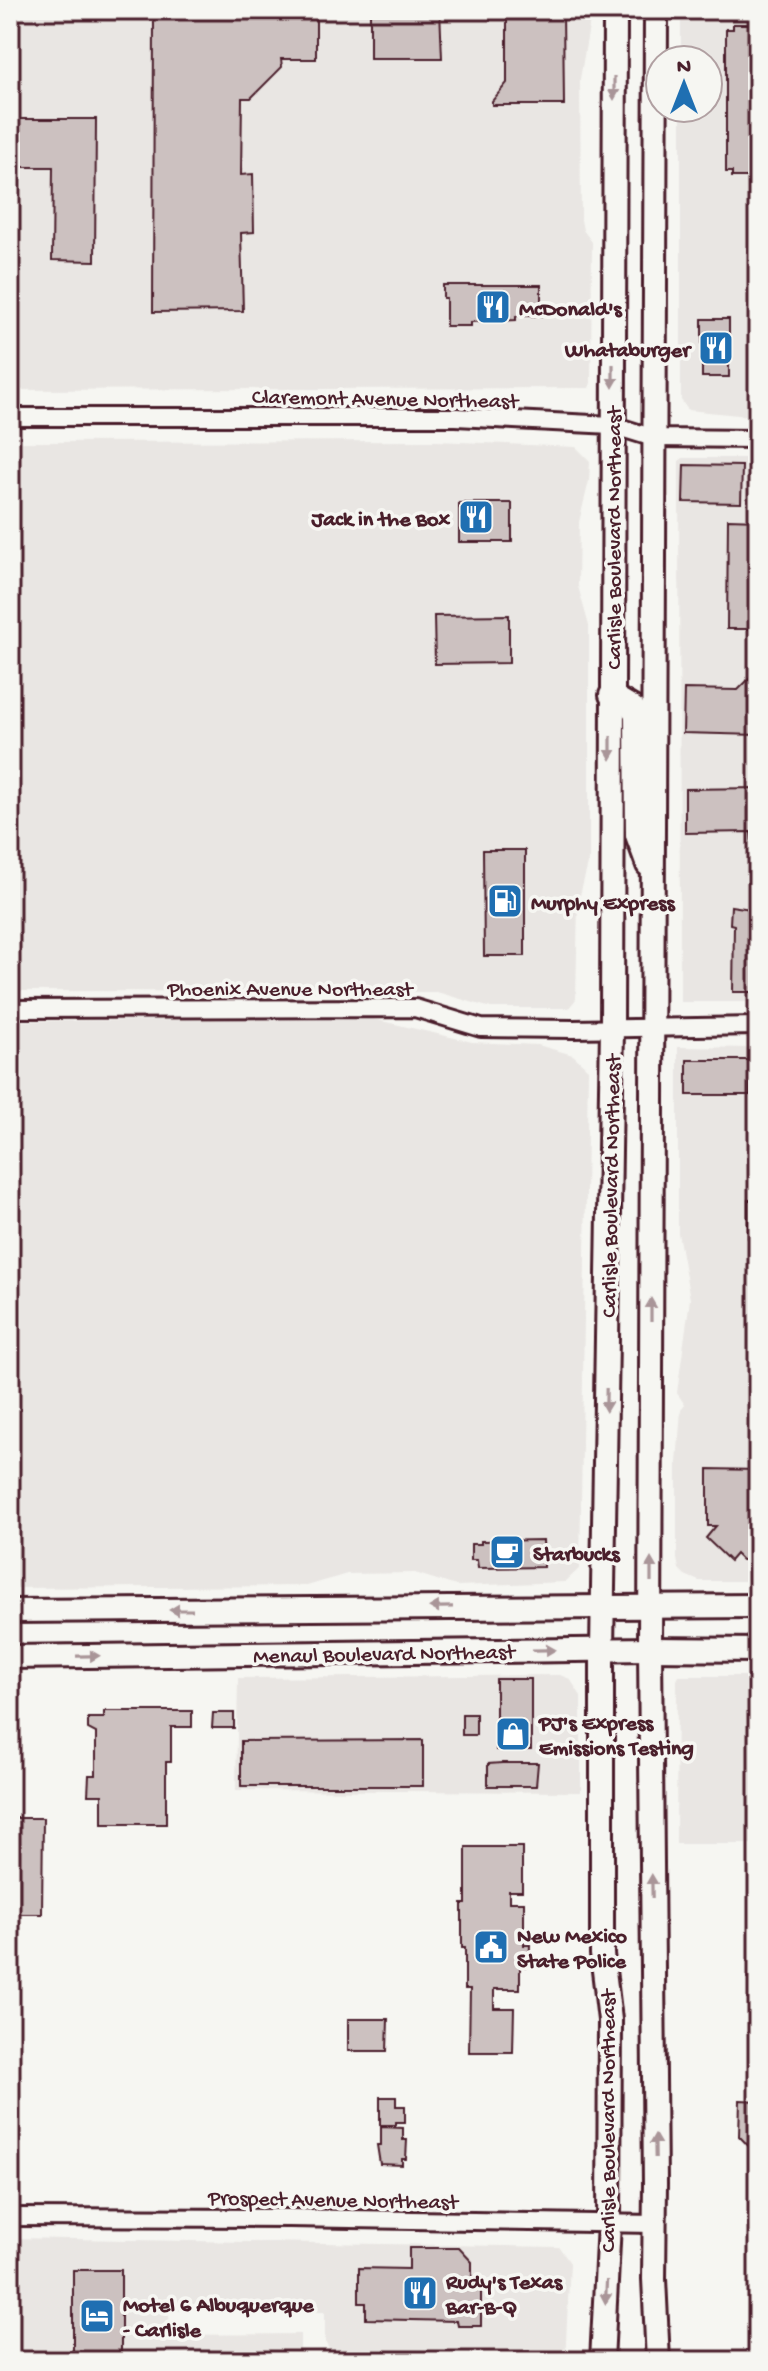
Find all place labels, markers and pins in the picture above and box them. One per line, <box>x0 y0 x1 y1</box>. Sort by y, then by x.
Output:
restaurant icon: McDonald's <box>474 288 512 326</box>
place label: McDonald's <box>519 298 623 324</box>
restaurant icon: Whataburger <box>697 329 735 367</box>
place label: Whataburger <box>564 339 692 365</box>
restaurant icon: Jack in the Box <box>457 498 495 536</box>
place label: Jack in the Box <box>311 508 450 534</box>
fuel station icon: Murphy Express <box>486 882 524 920</box>
place label: Murphy Express <box>531 892 676 918</box>
cafe icon: Starbucks <box>488 1533 526 1571</box>
place label: Starbucks <box>533 1543 621 1569</box>
place label: PJ's Express Emissions Testing <box>538 1712 694 1763</box>
shop icon: PJ's Express Emissions Testing <box>494 1715 532 1753</box>
place label: New Mexico State Police <box>517 1925 627 1976</box>
public building icon: New Mexico State Police <box>472 1928 510 1966</box>
place label: Rudy's Texas Bar-B-Q <box>445 2271 564 2322</box>
restaurant icon: Rudy's Texas Bar-B-Q <box>401 2274 439 2312</box>
place label: Motel 6 Albuquerque - Carlisle <box>123 2294 314 2345</box>
hotel icon: Motel 6 Albuquerque - Carlisle <box>78 2297 116 2335</box>

